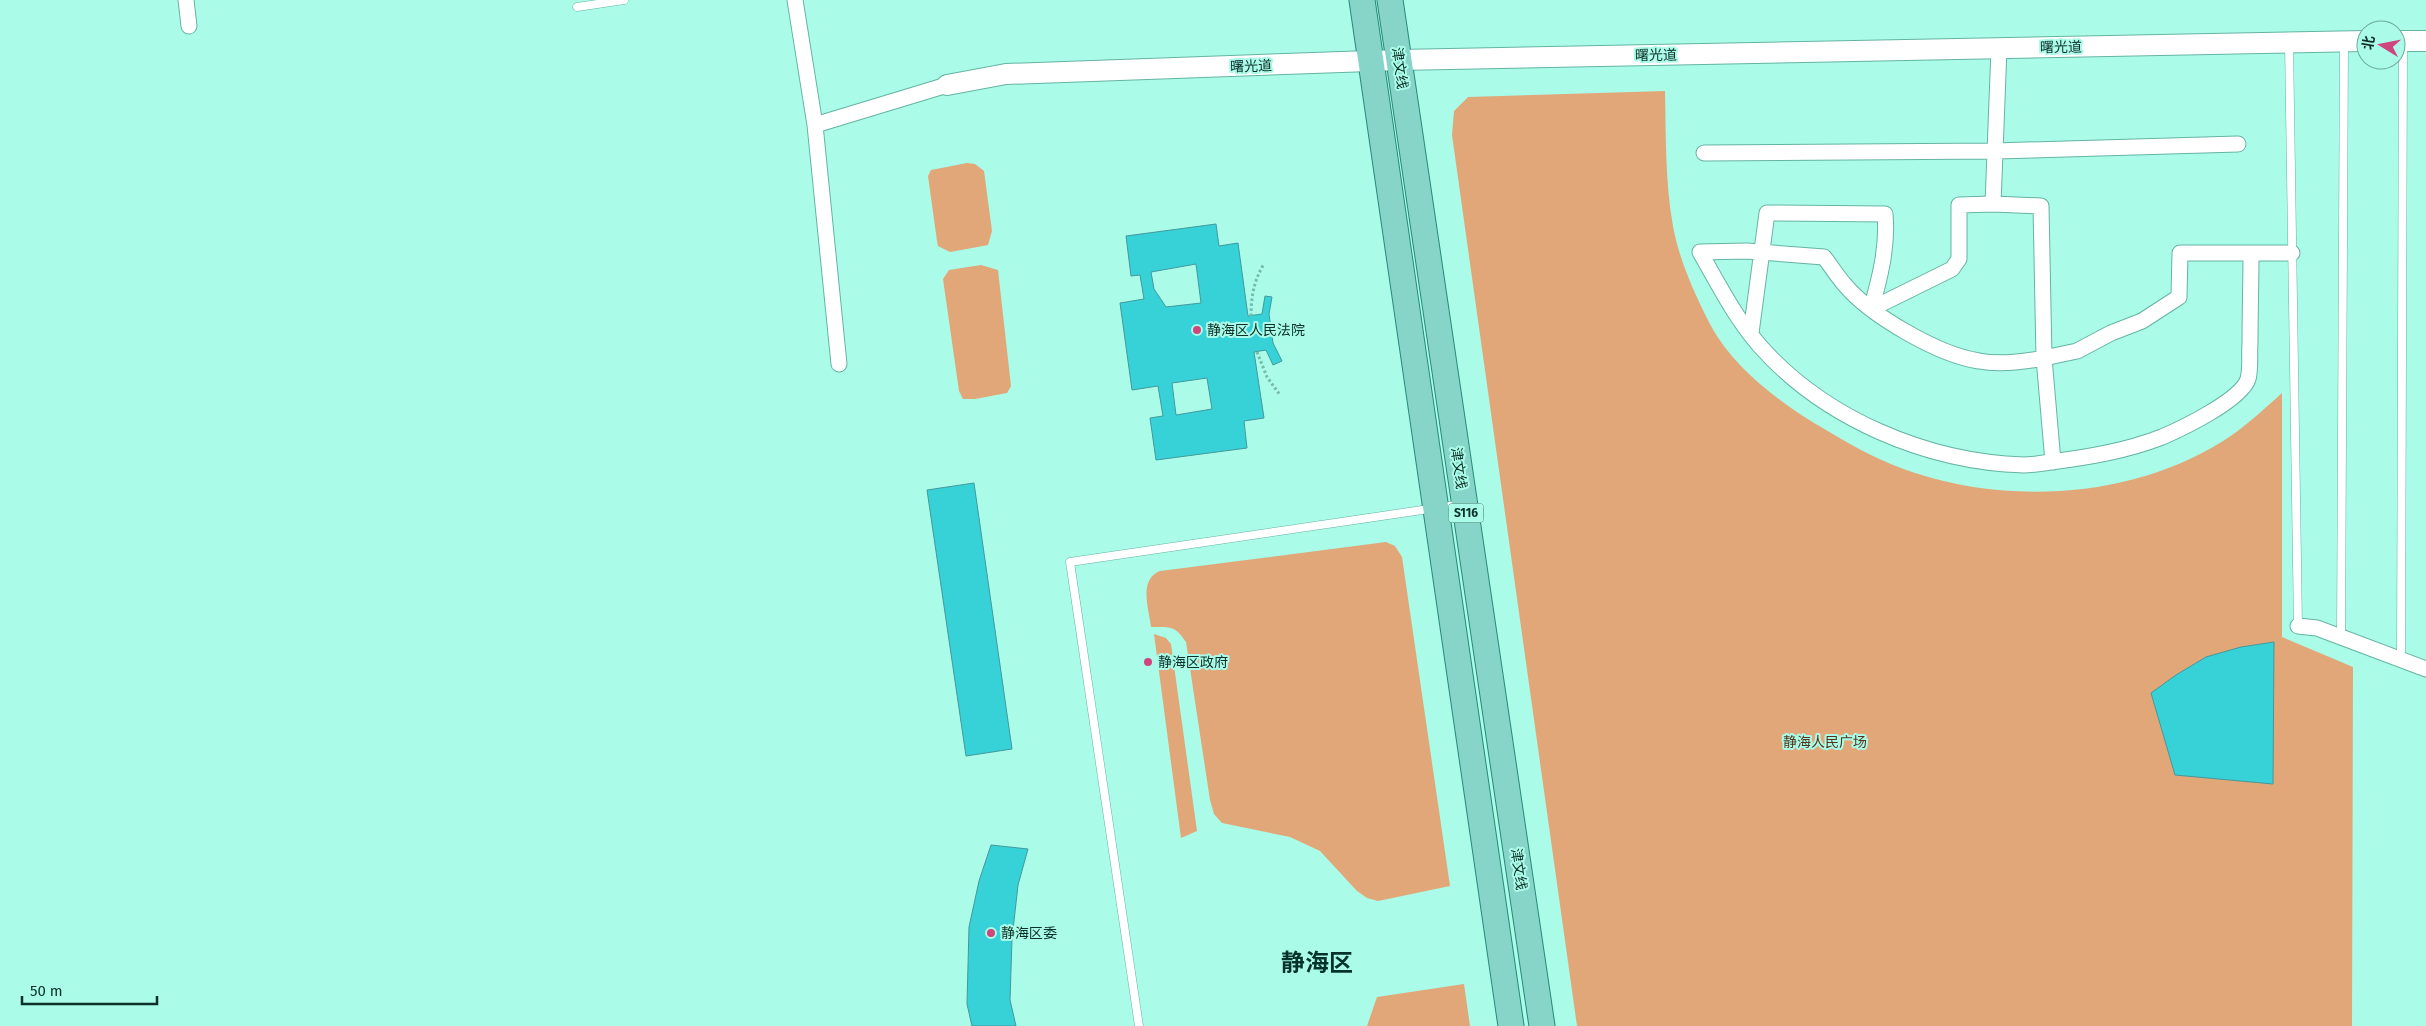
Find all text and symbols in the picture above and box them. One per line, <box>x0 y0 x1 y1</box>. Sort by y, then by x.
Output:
north arrow <box>2356 20 2406 70</box>
text: 北 <box>2359 34 2378 51</box>
street label: 曙光道 <box>2040 39 2082 56</box>
street label: 津文线 <box>1388 46 1411 90</box>
street label: 曙光道 <box>1635 47 1677 64</box>
street label: 曙光道 <box>1230 57 1272 76</box>
place label: 静海区人民法院 <box>1207 322 1305 339</box>
marker: 静海区人民法院 <box>1191 324 1203 336</box>
street label: 津文线 <box>1447 446 1470 490</box>
road number: S116 <box>1448 503 1484 522</box>
place label: 静海区政府 <box>1158 654 1228 671</box>
marker: 静海区政府 <box>1142 656 1154 668</box>
park label: 静海人民广场 <box>1783 734 1867 751</box>
street label: 津文线 <box>1507 847 1530 891</box>
place label: 静海区委 <box>1001 925 1057 942</box>
marker: 静海区委 <box>985 927 997 939</box>
district label: 静海区 <box>1281 949 1353 977</box>
scale bar <box>22 974 158 1006</box>
text: 50 m <box>30 982 63 1000</box>

